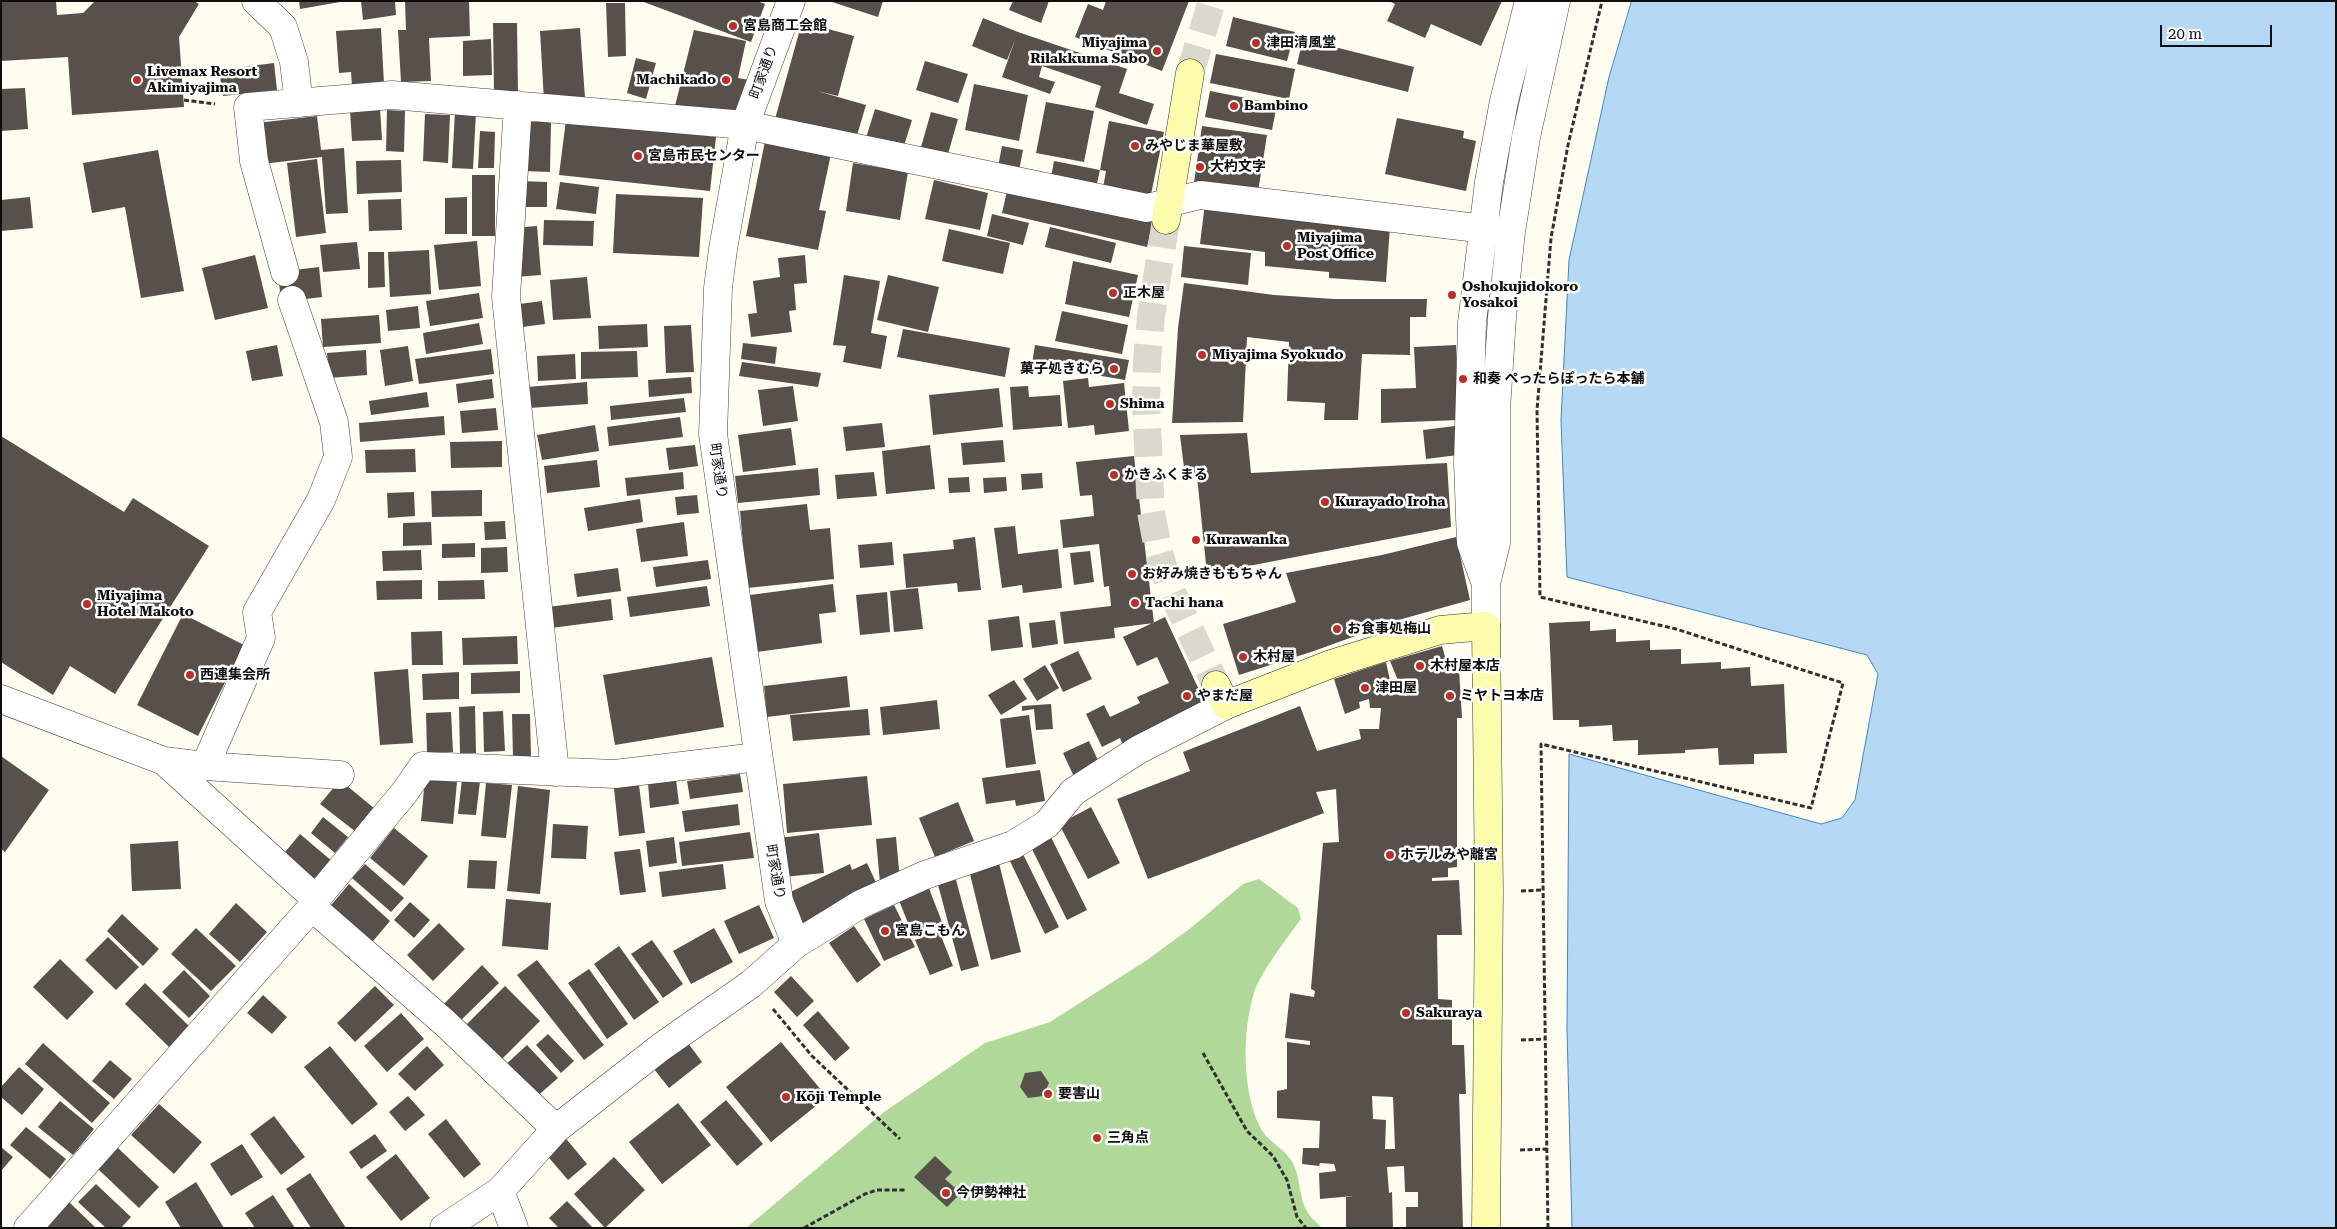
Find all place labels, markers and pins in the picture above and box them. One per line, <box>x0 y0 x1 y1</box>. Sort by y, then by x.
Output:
place label: 宮島商工会館 <box>743 18 827 34</box>
marker: 宮島商工会館 <box>727 20 739 32</box>
place label: Miyajima Rilakkuma Sabo <box>1030 35 1147 68</box>
place label: 津田清風堂 <box>1266 35 1336 51</box>
marker: 津田清風堂 <box>1250 37 1262 49</box>
marker: Miyajima Rilakkuma Sabo <box>1151 45 1163 57</box>
place label: Livemax Resort Akimiyajima <box>147 64 257 96</box>
place label: Machikado <box>636 72 716 88</box>
marker: Livemax Resort Akimiyajima <box>131 74 143 86</box>
marker: Machikado <box>720 74 732 86</box>
place label: Bambino <box>1244 98 1308 114</box>
marker: Bambino <box>1228 100 1240 112</box>
place label: みやじま華屋敷 <box>1145 138 1243 154</box>
marker: みやじま華屋敷 <box>1129 140 1141 152</box>
place label: 宮島市民センター <box>648 148 760 164</box>
marker: 宮島市民センター <box>632 150 644 162</box>
place label: 大杓文字 <box>1210 159 1266 175</box>
marker: 大杓文字 <box>1194 161 1206 173</box>
place label: Miyajima Post Office <box>1297 230 1374 262</box>
marker: Miyajima Post Office <box>1281 240 1293 252</box>
place label: Oshokujidokoro Yosakoi <box>1462 279 1578 312</box>
place label: 正木屋 <box>1123 285 1165 301</box>
marker: 正木屋 <box>1107 287 1119 299</box>
marker: Oshokujidokoro Yosakoi <box>1446 289 1458 301</box>
place label: Miyajima Syokudo <box>1212 347 1344 363</box>
marker: Miyajima Syokudo <box>1196 349 1208 361</box>
place label: 菓子処きむら <box>1020 361 1104 377</box>
marker: 菓子処きむら <box>1108 363 1120 375</box>
place label: 和奏 ぺったらぽったら本舗 <box>1473 371 1645 387</box>
marker: 和奏 ぺったらぽったら本舗 <box>1457 373 1469 385</box>
place label: Shima <box>1120 396 1165 412</box>
marker: Shima <box>1104 398 1116 410</box>
place label: かきふくまる <box>1124 467 1208 483</box>
marker: かきふくまる <box>1108 469 1120 481</box>
place label: Kurayado Iroha <box>1335 494 1446 510</box>
marker: Kurayado Iroha <box>1319 496 1331 508</box>
place label: Kurawanka <box>1206 532 1287 548</box>
marker: Kurawanka <box>1190 534 1202 546</box>
place label: お好み焼きももちゃん <box>1142 566 1282 582</box>
marker: お好み焼きももちゃん <box>1126 568 1138 580</box>
place label: Miyajima Hotel Makoto <box>97 588 194 620</box>
place label: Tachi hana <box>1145 595 1223 611</box>
marker: Tachi hana <box>1129 597 1141 609</box>
marker: Miyajima Hotel Makoto <box>81 598 93 610</box>
place label: お食事処梅山 <box>1347 621 1431 637</box>
marker: お食事処梅山 <box>1331 623 1343 635</box>
place label: 木村屋 <box>1253 649 1295 665</box>
marker: 木村屋 <box>1237 651 1249 663</box>
place label: 木村屋本店 <box>1430 658 1500 674</box>
marker: 木村屋本店 <box>1414 660 1426 672</box>
place label: 西連集会所 <box>200 667 270 683</box>
marker: 西連集会所 <box>184 669 196 681</box>
place label: 津田屋 <box>1375 680 1417 696</box>
marker: 津田屋 <box>1359 682 1371 694</box>
place label: やまだ屋 <box>1197 688 1253 704</box>
place label: ミヤトヨ本店 <box>1460 688 1544 704</box>
marker: やまだ屋 <box>1181 690 1193 702</box>
marker: ミヤトヨ本店 <box>1444 690 1456 702</box>
place label: ホテルみや離宮 <box>1400 847 1498 863</box>
marker: ホテルみや離宮 <box>1384 849 1396 861</box>
place label: 宮島こもん <box>895 923 965 939</box>
marker: 宮島こもん <box>879 925 891 937</box>
place label: Sakuraya <box>1416 1005 1482 1021</box>
marker: Sakuraya <box>1400 1007 1412 1019</box>
place label: 要害山 <box>1058 1086 1100 1102</box>
marker: 要害山 <box>1042 1088 1054 1100</box>
place label: Kōji Temple <box>796 1089 881 1105</box>
marker: Kōji Temple <box>780 1091 792 1103</box>
place label: 三角点 <box>1107 1130 1149 1146</box>
marker: 三角点 <box>1091 1132 1103 1144</box>
place label: 今伊勢神社 <box>956 1185 1026 1201</box>
marker: 今伊勢神社 <box>940 1187 952 1199</box>

